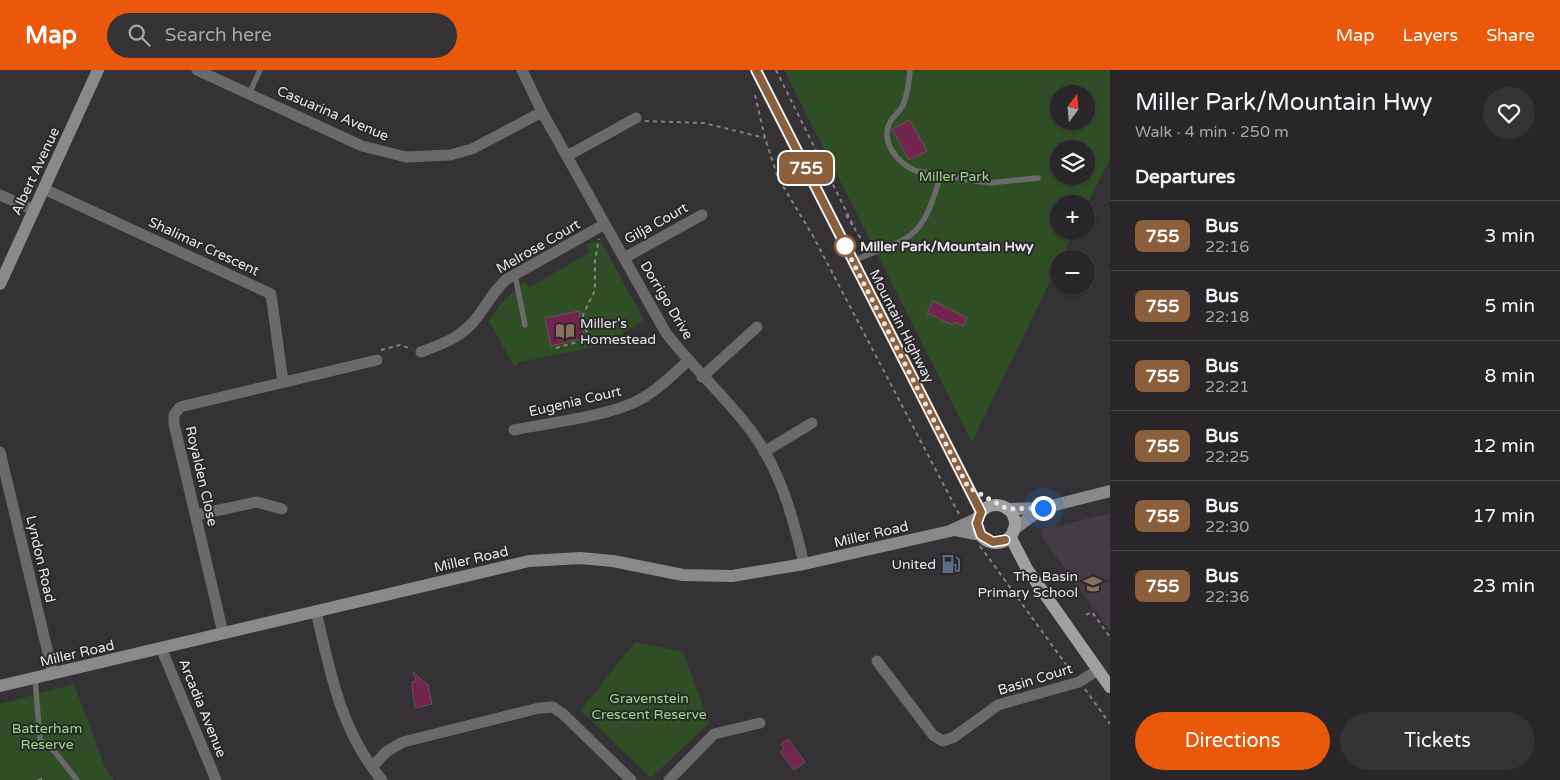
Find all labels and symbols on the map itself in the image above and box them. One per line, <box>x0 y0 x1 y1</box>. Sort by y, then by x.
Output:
street label: Casuarina Avenue <box>274 82 391 145</box>
north arrow <box>1050 85 1095 130</box>
street label: Albert Avenue <box>8 124 63 218</box>
line badge: 755 <box>777 152 835 184</box>
park label: Miller Park <box>919 168 990 185</box>
street label: Gilja Court <box>622 199 691 248</box>
street label: Shalimar Crescent <box>146 213 262 280</box>
street label: Melrose Court <box>493 215 584 277</box>
marker: Miller Park/Mountain Hwy <box>834 235 856 257</box>
place label: Miller Park/Mountain Hwy <box>860 238 1034 255</box>
street label: Dorrigo Drive <box>637 258 697 343</box>
street label: Mountain Highway <box>866 267 938 386</box>
place label: Miller's Homestead <box>580 315 656 348</box>
library icon: Miller's Homestead <box>554 320 576 342</box>
street label: Eugenia Court <box>527 382 624 420</box>
street label: Royalden Close <box>182 424 221 528</box>
your location <box>1031 496 1056 521</box>
street label: Lyndon Road <box>22 514 59 604</box>
street label: Miller Road <box>832 518 910 551</box>
street label: Miller Road <box>432 543 510 576</box>
fuel station icon: United <box>940 553 962 575</box>
place label: United <box>892 556 936 573</box>
place label: The Basin Primary School <box>977 568 1078 601</box>
school or university icon: The Basin Primary School <box>1082 573 1104 595</box>
street label: Miller Road <box>38 637 116 670</box>
street label: Arcadia Avenue <box>175 656 230 760</box>
street label: Basin Court <box>996 660 1075 699</box>
park label: Gravenstein Crescent Reserve <box>591 690 707 723</box>
park label: Batterham Reserve <box>12 720 82 753</box>

